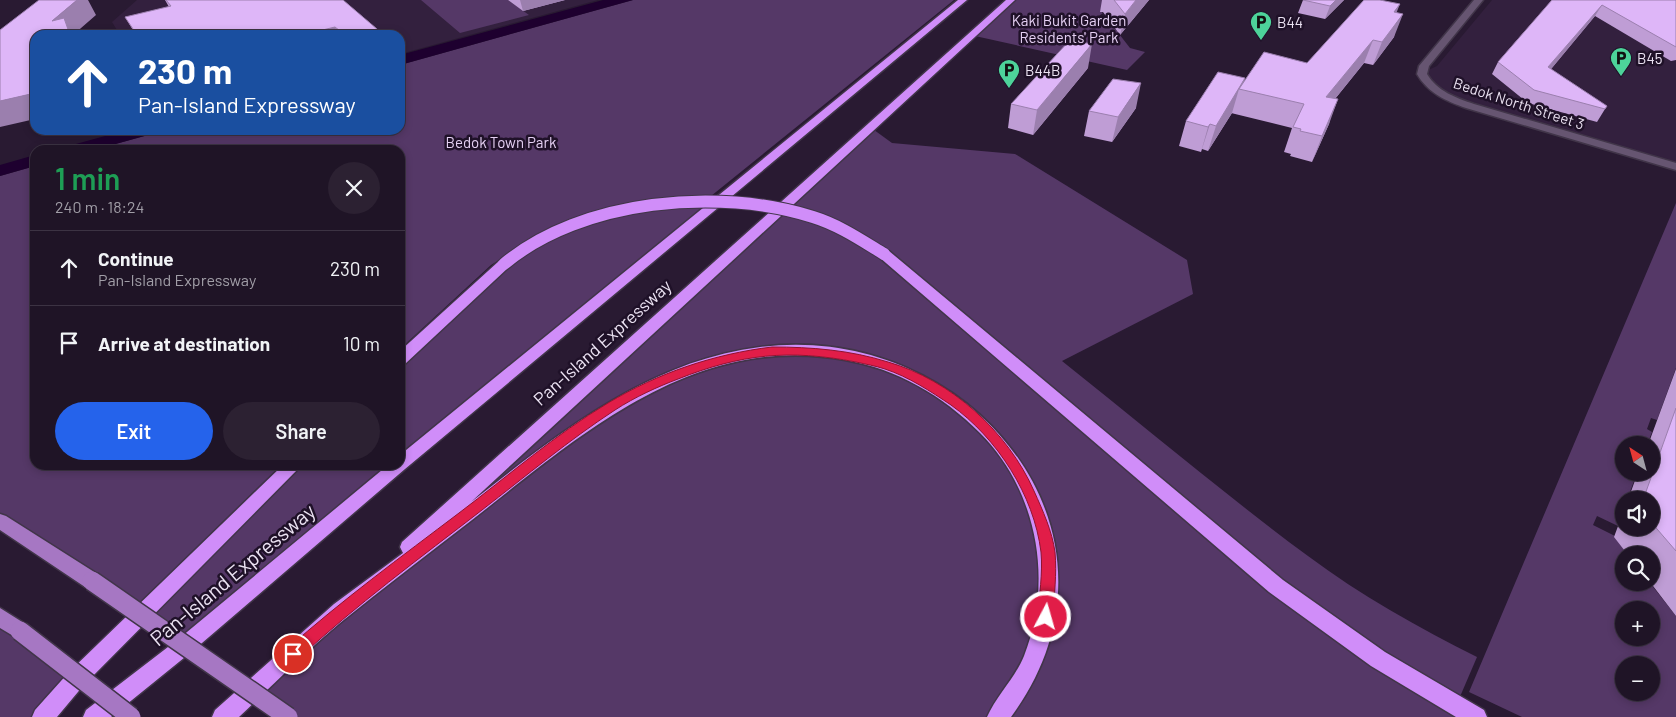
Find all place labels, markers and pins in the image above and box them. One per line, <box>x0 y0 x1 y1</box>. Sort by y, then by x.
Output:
parking icon: B44 <box>1249 10 1273 41</box>
place label: B44 <box>1277 13 1303 31</box>
parking icon: B45 <box>1609 46 1633 77</box>
place label: B45 <box>1637 49 1662 67</box>
parking icon: B44B <box>997 58 1021 89</box>
place label: B44B <box>1025 61 1060 79</box>
pin <box>272 633 314 675</box>

